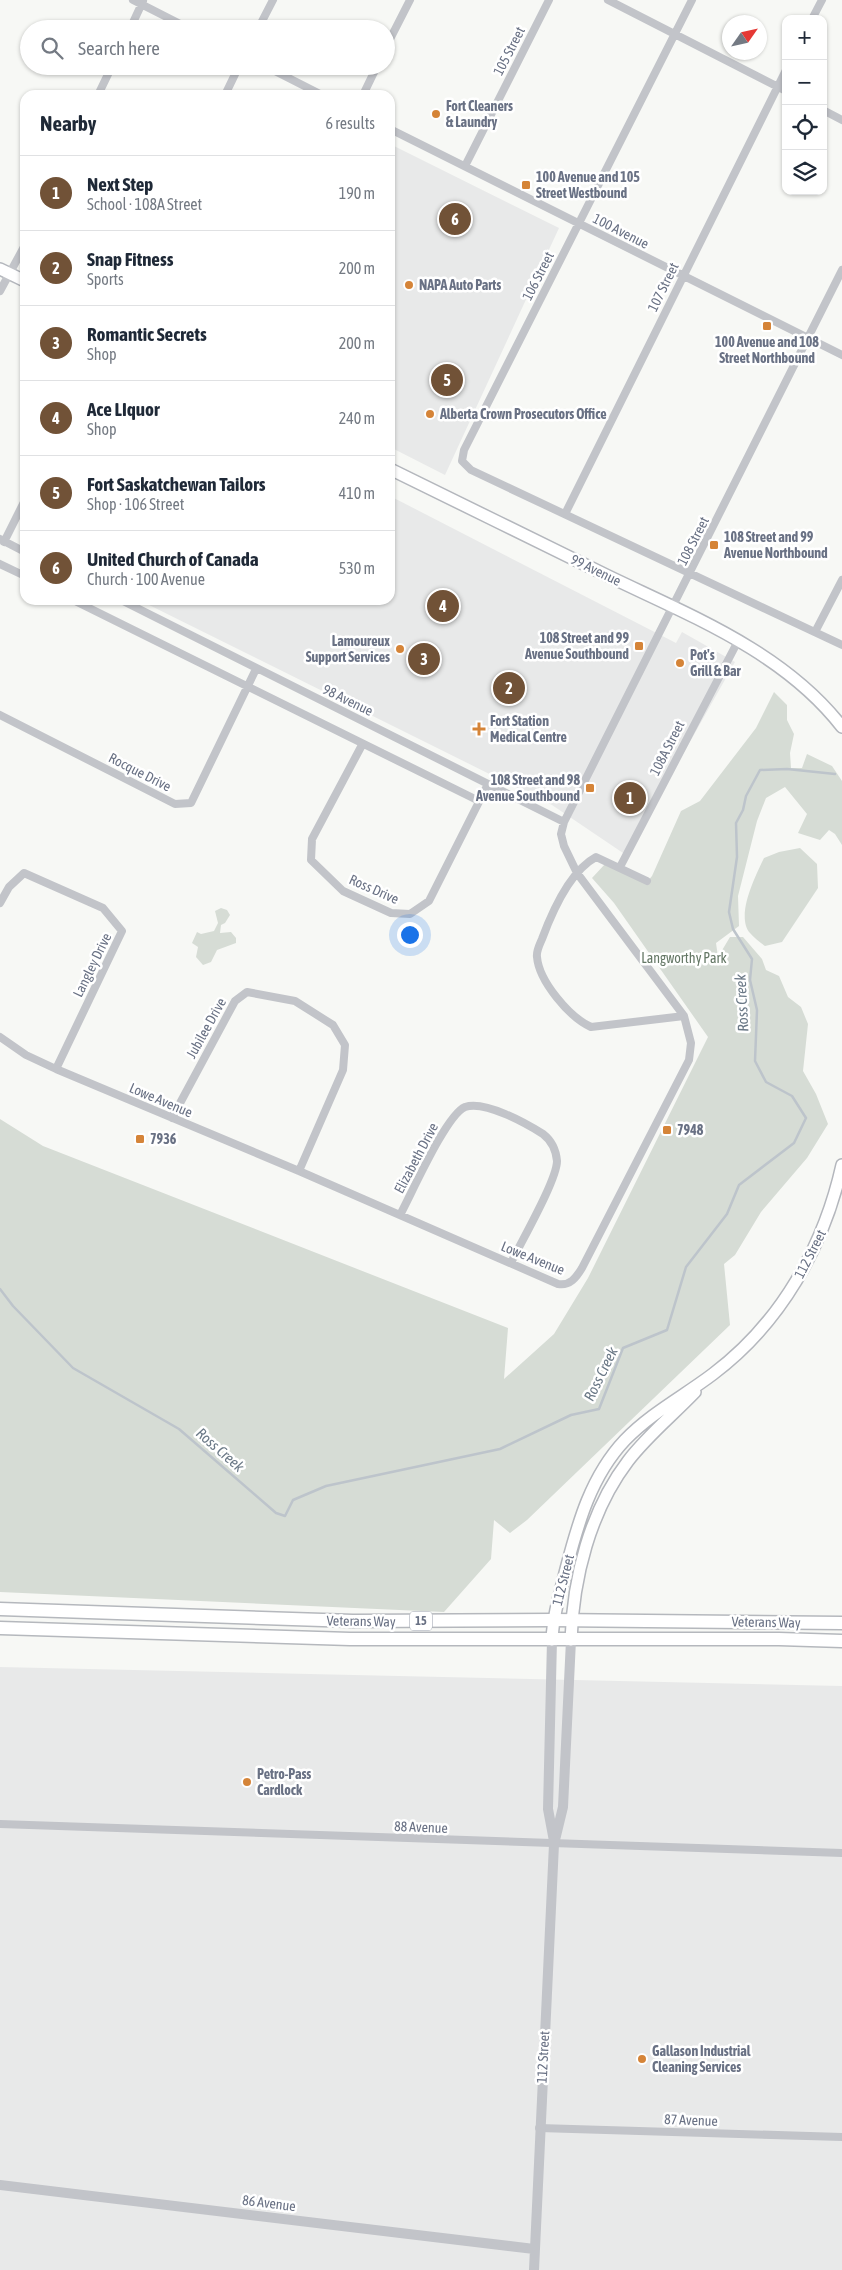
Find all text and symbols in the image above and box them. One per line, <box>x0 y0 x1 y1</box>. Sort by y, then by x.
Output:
north arrow <box>722 15 767 60</box>
map controls <box>782 15 827 195</box>
button: + <box>782 15 827 60</box>
search box <box>20 20 395 75</box>
street label: 105 Street <box>490 24 528 78</box>
icon: search <box>38 34 66 62</box>
text: Search here <box>78 37 160 59</box>
button: − <box>782 60 827 105</box>
place label: Fort Cleaners & Laundry <box>446 98 513 130</box>
button: locate <box>782 105 827 150</box>
marker: Fort Cleaners & Laundry <box>430 108 442 120</box>
text: Nearby <box>40 111 96 135</box>
text: 6 results <box>325 114 375 132</box>
button: layers <box>782 150 827 195</box>
place label: 100 Avenue and 105 Street Westbound <box>536 169 640 201</box>
text: Next Step <box>87 173 153 195</box>
marker: 100 Avenue and 105 Street Westbound <box>520 179 532 191</box>
text: 1 <box>52 184 60 202</box>
text: 190 m <box>339 184 375 202</box>
text: School · 108A Street <box>87 195 202 213</box>
pin: 6 <box>439 200 471 238</box>
street label: 100 Avenue <box>590 210 652 252</box>
text: Snap Fitness <box>87 248 173 270</box>
street label: 106 Street <box>519 249 557 303</box>
text: 2 <box>52 259 60 277</box>
text: 200 m <box>339 259 375 277</box>
street label: 107 Street <box>644 260 682 314</box>
text: Sports <box>87 270 124 288</box>
place label: NAPA Auto Parts <box>419 277 501 293</box>
marker: NAPA Auto Parts <box>403 279 415 291</box>
marker: 100 Avenue and 108 Street Northbound <box>761 320 773 332</box>
text: Romantic Secrets <box>87 323 207 345</box>
text: 3 <box>52 334 60 352</box>
text: 200 m <box>339 334 375 352</box>
place label: 100 Avenue and 108 Street Northbound <box>715 334 819 366</box>
text: Shop <box>87 345 117 363</box>
pin: 5 <box>431 361 463 399</box>
text: Ace LIquor <box>87 398 160 420</box>
place label: Alberta Crown Prosecutors Office <box>439 406 607 422</box>
marker: Alberta Crown Prosecutors Office <box>424 408 436 420</box>
text: 4 <box>52 409 60 427</box>
text: 240 m <box>339 409 375 427</box>
text: Shop <box>87 420 117 438</box>
text: Fort Saskatchewan Tailors <box>87 473 266 495</box>
text: 5 <box>52 484 60 502</box>
text: 410 m <box>339 484 375 502</box>
text: Shop · 106 Street <box>87 495 184 513</box>
street label: 108 Street <box>674 514 712 568</box>
place label: 108 Street and 99 Avenue Northbound <box>723 529 828 561</box>
marker: 108 Street and 99 Avenue Northbound <box>708 539 720 551</box>
text: United Church of Canada <box>87 548 259 570</box>
street label: 99 Avenue <box>568 551 624 589</box>
text: 6 <box>52 559 60 577</box>
text: 530 m <box>339 559 375 577</box>
text: Church · 100 Avenue <box>87 570 205 588</box>
pin: 4 <box>427 587 459 625</box>
place label: 108 Street and 99 Avenue Southbound <box>524 630 629 662</box>
place label: Lamoureux Support Services <box>306 633 390 665</box>
pin: 3 <box>408 640 440 678</box>
marker: 108 Street and 99 Avenue Southbound <box>633 640 645 652</box>
marker: Lamoureux Support Services <box>394 643 406 655</box>
place label: Pot's Grill & Bar <box>690 647 741 679</box>
marker: Pot's Grill & Bar <box>674 657 686 669</box>
pin: 2 <box>493 669 525 707</box>
street label: 98 Avenue <box>320 681 376 719</box>
place label: Fort Station Medical Centre <box>490 713 567 745</box>
street label: 108A Street <box>646 718 688 778</box>
marker: Fort Station Medical Centre <box>472 722 486 736</box>
street label: Rocque Drive <box>106 750 174 794</box>
place label: 108 Street and 98 Avenue Southbound <box>475 772 580 804</box>
pin: 1 <box>614 779 646 817</box>
marker: 108 Street and 98 Avenue Southbound <box>584 782 596 794</box>
street label: Ross Drive <box>347 871 401 907</box>
your location <box>397 922 423 948</box>
street label: Langley Drive <box>70 930 114 1000</box>
park label: Langworthy Park <box>641 950 727 966</box>
water label: Ross Creek <box>731 973 752 1032</box>
street label: Jubilee Drive <box>183 995 229 1061</box>
street label: Lowe Avenue <box>127 1080 195 1120</box>
street label: Elizabeth Drive <box>391 1120 441 1196</box>
place label: 7948 <box>677 1122 704 1138</box>
marker: 7948 <box>661 1124 673 1136</box>
place label: 7936 <box>150 1131 177 1147</box>
marker: 7936 <box>134 1133 146 1145</box>
street label: 112 Street <box>791 1227 829 1281</box>
street label: Lowe Avenue <box>499 1238 567 1278</box>
water label: Ross Creek <box>580 1344 621 1404</box>
water label: Ross Creek <box>193 1424 248 1475</box>
street label: 112 Street <box>549 1553 577 1607</box>
street label: Veterans Way <box>326 1612 396 1630</box>
road number: 15 <box>410 1612 432 1630</box>
street label: Veterans Way <box>731 1613 801 1631</box>
place label: Petro-Pass Cardlock <box>257 1766 311 1798</box>
marker: Petro-Pass Cardlock <box>241 1776 253 1788</box>
street label: 88 Avenue <box>394 1818 448 1836</box>
street label: 112 Street <box>534 2030 552 2084</box>
place label: Gallason Industrial Cleaning Services <box>652 2043 751 2075</box>
marker: Gallason Industrial Cleaning Services <box>636 2053 648 2065</box>
street label: 87 Avenue <box>664 2111 718 2129</box>
street label: 86 Avenue <box>241 2192 297 2214</box>

